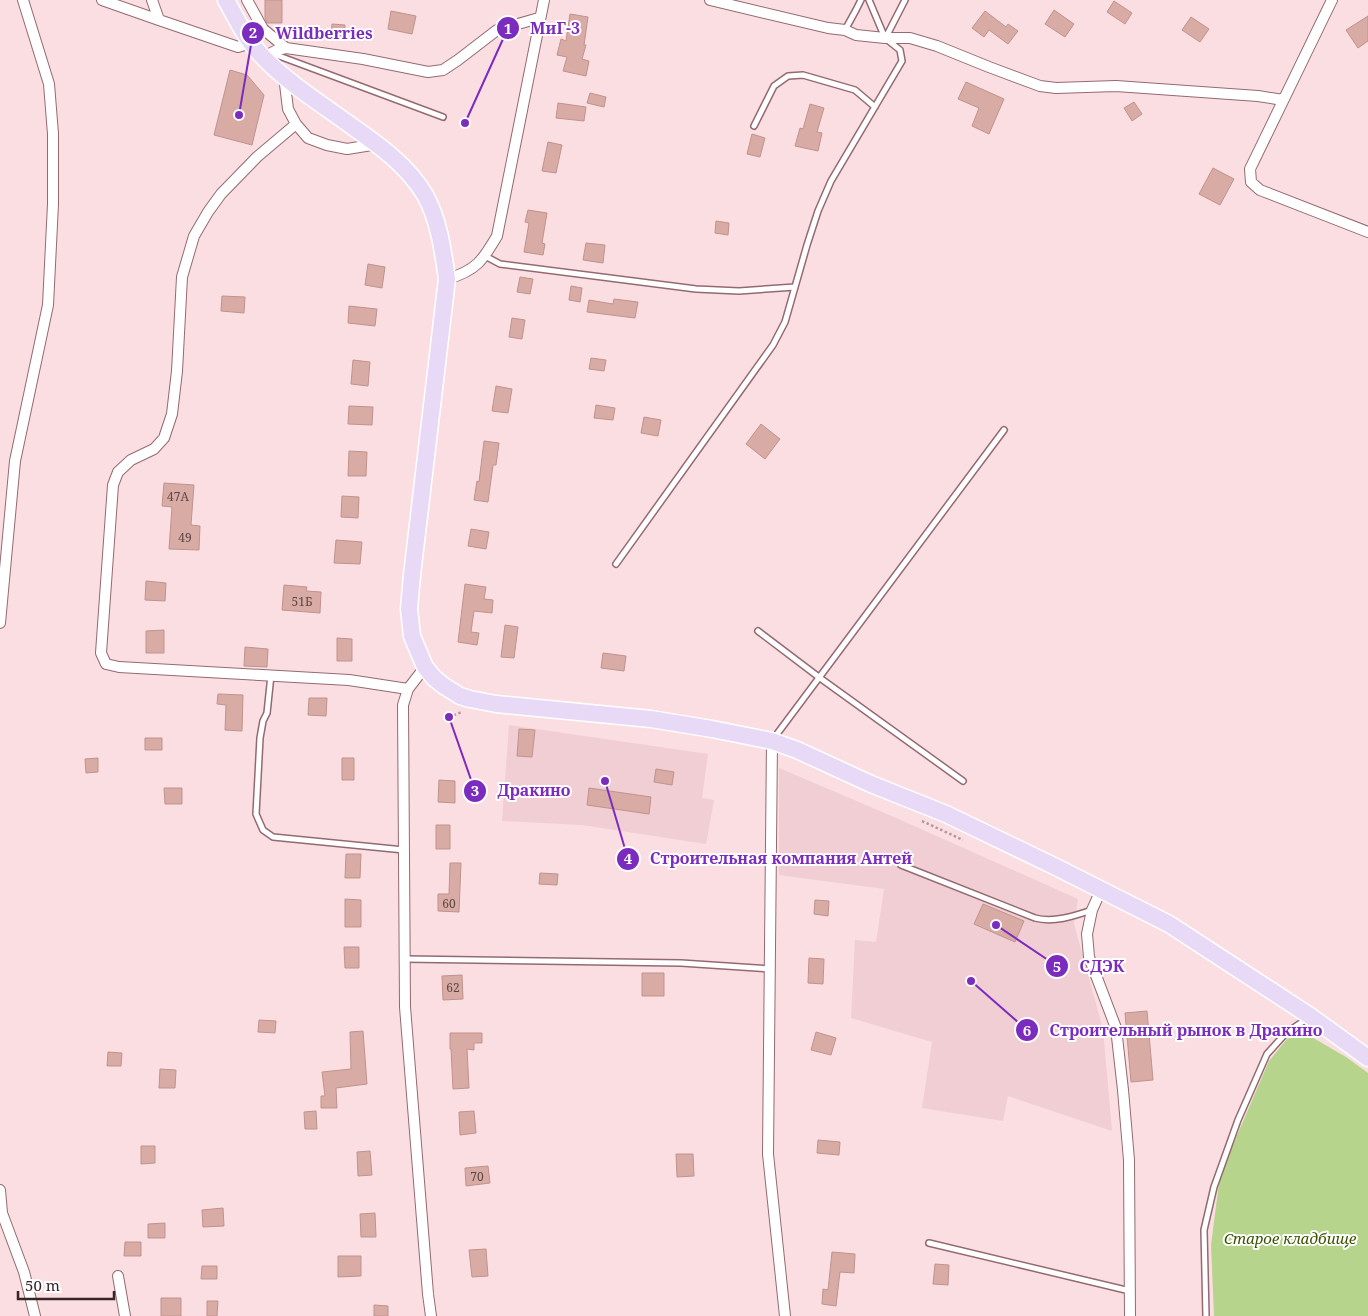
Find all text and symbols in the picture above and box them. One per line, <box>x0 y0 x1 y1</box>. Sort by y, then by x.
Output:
callout: МиГ-3 <box>495 13 590 44</box>
text: МиГ-3 <box>530 17 580 39</box>
callout: Wildberries <box>240 18 383 49</box>
text: 1 <box>504 18 512 38</box>
text: 2 <box>249 22 257 42</box>
text: Wildberries <box>275 22 373 44</box>
house number: 47А <box>167 488 189 505</box>
house number: 49 <box>178 529 192 546</box>
house number: 51Б <box>292 593 312 610</box>
callout: Дракино <box>462 775 580 806</box>
text: Дракино <box>497 779 571 801</box>
text: 3 <box>471 780 479 800</box>
callout: Строительная компания Антей <box>615 843 922 874</box>
text: Строительная компания Антей <box>650 847 912 869</box>
text: 4 <box>624 848 633 868</box>
house number: 60 <box>442 895 456 912</box>
callout: СДЭК <box>1044 951 1134 982</box>
text: СДЭК <box>1080 955 1125 977</box>
text: 5 <box>1053 956 1061 976</box>
house number: 62 <box>446 979 460 996</box>
callout: Строительный рынок в Дракино <box>1015 1015 1333 1046</box>
text: Строительный рынок в Дракино <box>1049 1019 1323 1041</box>
text: 6 <box>1023 1020 1031 1040</box>
house number: 70 <box>470 1168 484 1185</box>
park label: Старое кладбище <box>1224 1228 1357 1248</box>
scale bar <box>18 1268 114 1300</box>
text: 50 m <box>25 1275 60 1295</box>

